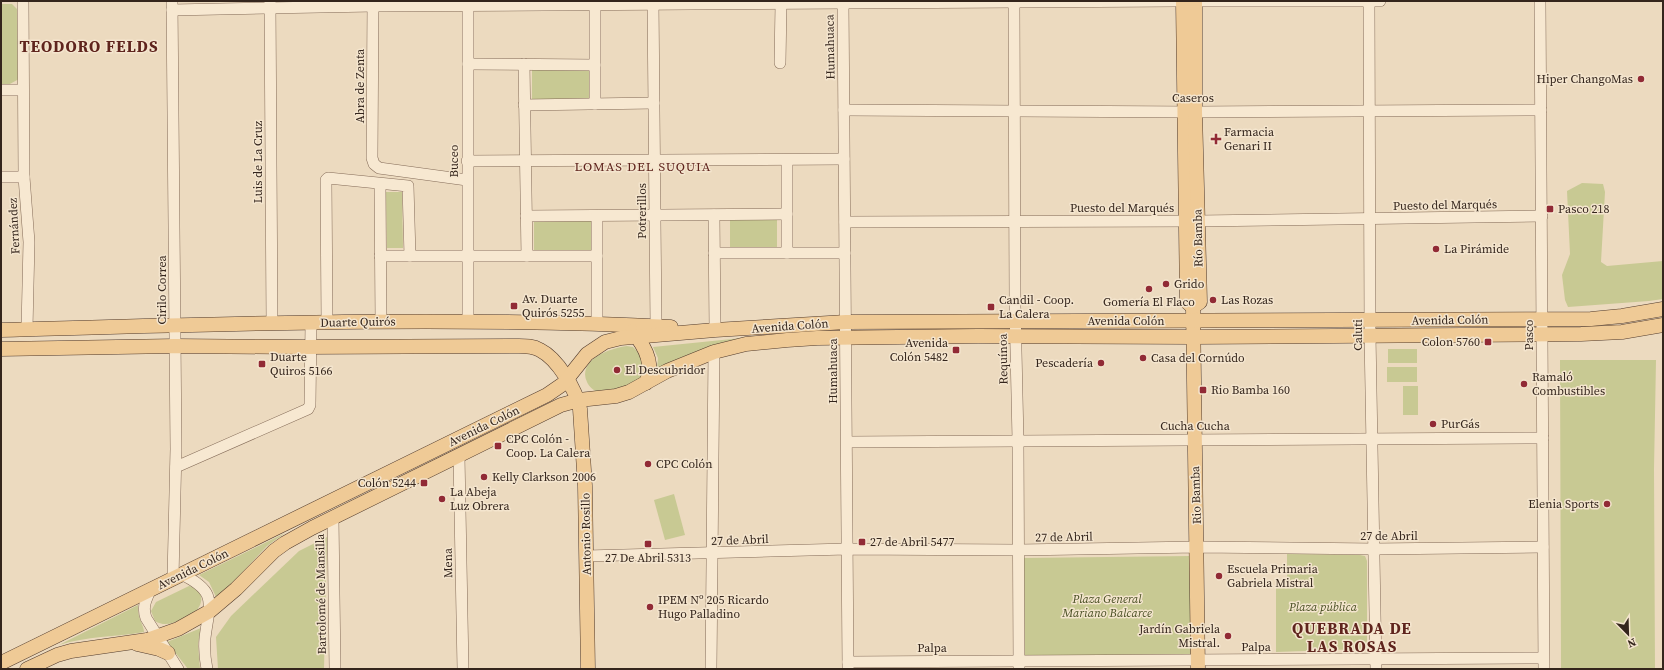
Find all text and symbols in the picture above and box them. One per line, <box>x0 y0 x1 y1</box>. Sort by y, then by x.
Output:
street label: Humahuaca <box>821 13 839 80</box>
district label: TEODORO FELDS <box>19 35 159 57</box>
street label: Abra de Zenta <box>352 48 368 123</box>
place label: Hiper ChangoMas <box>1537 71 1633 87</box>
marker: Hiper ChangoMas <box>1636 74 1646 84</box>
street label: Caseros <box>1172 90 1214 106</box>
street label: Luis de La Cruz <box>250 120 266 203</box>
place label: Farmacia Genari II <box>1224 124 1275 154</box>
marker: Farmacia Genari II <box>1211 134 1221 144</box>
street label: Buceo <box>446 144 462 177</box>
district label: LOMAS DEL SUQUIA <box>575 158 711 175</box>
street label: Potrerillos <box>634 183 650 239</box>
street label: Puesto del Marqués <box>1393 196 1497 214</box>
street label: Fernández <box>5 197 23 255</box>
street label: Puesto del Marqués <box>1070 200 1174 216</box>
place label: Pasco 218 <box>1558 201 1610 217</box>
marker: Pasco 218 <box>1545 204 1555 214</box>
street label: Río Bamba <box>1189 208 1207 267</box>
place label: La Pirámide <box>1444 241 1509 257</box>
marker: La Pirámide <box>1431 244 1441 254</box>
street label: Cirilo Correa <box>154 255 170 325</box>
place label: Grido <box>1174 276 1205 292</box>
marker: Grido <box>1161 279 1171 289</box>
marker: Gomería El Flaco <box>1144 284 1154 294</box>
place label: Av. Duarte Quirós 5255 <box>522 291 585 321</box>
place label: Candil - Coop. La Calera <box>999 292 1074 322</box>
place label: Las Rozas <box>1221 292 1273 308</box>
place label: Gomería El Flaco <box>1103 294 1195 310</box>
marker: Las Rozas <box>1208 295 1218 305</box>
marker: Av. Duarte Quirós 5255 <box>509 301 519 311</box>
marker: Candil - Coop. La Calera <box>986 302 996 312</box>
street label: Avenida Colón <box>1411 311 1489 329</box>
street label: Duarte Quirós <box>320 313 396 331</box>
street label: Avenida Colón <box>1087 313 1165 329</box>
street label: Avenida Colón <box>751 315 829 337</box>
street label: Caluti <box>1350 319 1366 351</box>
street label: Pasco <box>1521 319 1537 350</box>
street label: Requínoa <box>995 332 1011 385</box>
place label: Colon 5760 <box>1422 334 1480 350</box>
place label: Avenida Colón 5482 <box>890 335 949 365</box>
street label: Humahuaca <box>825 337 841 404</box>
marker: Colon 5760 <box>1483 337 1493 347</box>
marker: Avenida Colón 5482 <box>951 345 961 355</box>
place label: Duarte Quiros 5166 <box>270 349 333 379</box>
place label: Casa del Cornúdo <box>1151 350 1245 366</box>
marker: Casa del Cornúdo <box>1138 353 1148 363</box>
place label: Pescadería <box>1035 355 1094 371</box>
marker: Pescadería <box>1096 358 1106 368</box>
marker: Duarte Quiros 5166 <box>257 359 267 369</box>
place label: El Descubridor <box>625 362 705 378</box>
marker: El Descubridor <box>612 365 622 375</box>
place label: Ramaló Combustibles <box>1532 369 1605 399</box>
marker: Ramaló Combustibles <box>1519 379 1529 389</box>
place label: Rio Bamba 160 <box>1211 382 1290 398</box>
marker: Rio Bamba 160 <box>1198 385 1208 395</box>
street label: Avenida Colón <box>446 402 522 450</box>
place label: PurGás <box>1441 416 1480 432</box>
street label: Cucha Cucha <box>1160 418 1231 434</box>
marker: PurGás <box>1428 419 1438 429</box>
place label: CPC Colón - Coop. La Calera <box>506 431 591 461</box>
marker: CPC Colón - Coop. La Calera <box>493 441 503 451</box>
place label: CPC Colón <box>656 456 713 472</box>
marker: CPC Colón <box>643 459 653 469</box>
street label: Rio Bamba <box>1187 465 1205 524</box>
place label: Kelly Clarkson 2006 <box>492 469 596 485</box>
marker: Kelly Clarkson 2006 <box>479 472 489 482</box>
place label: Colón 5244 <box>358 475 416 491</box>
marker: Colón 5244 <box>419 478 429 488</box>
place label: La Abeja Luz Obrera <box>450 484 511 514</box>
street label: Antonio Rosillo <box>577 492 595 575</box>
marker: La Abeja Luz Obrera <box>437 494 447 504</box>
place label: Elenia Sports <box>1528 496 1599 512</box>
marker: Elenia Sports <box>1602 499 1612 509</box>
street label: 27 de Abril <box>1035 528 1093 546</box>
street label: 27 de Abril <box>1360 528 1418 544</box>
street label: 27 de Abril <box>711 531 770 549</box>
street label: Bartolomé de Mansilla <box>312 533 330 654</box>
place label: 27 de Abril 5477 <box>870 534 954 550</box>
marker: 27 de Abril 5477 <box>857 537 867 547</box>
marker: 27 De Abril 5313 <box>643 539 653 549</box>
street label: Avenida Colón <box>155 545 231 593</box>
street label: Mena <box>440 547 456 578</box>
place label: 27 De Abril 5313 <box>605 550 691 566</box>
place label: Escuela Primaria Gabriela Mistral <box>1227 561 1319 591</box>
marker: Escuela Primaria Gabriela Mistral <box>1214 571 1224 581</box>
park label: Plaza General Mariano Balcarce <box>1061 591 1152 621</box>
place label: IPEM Nº 205 Ricardo Hugo Palladino <box>658 592 769 622</box>
park label: Plaza pública <box>1288 599 1358 615</box>
marker: IPEM Nº 205 Ricardo Hugo Palladino <box>645 602 655 612</box>
north arrow <box>1608 614 1648 654</box>
district label: QUEBRADA DE LAS ROSAS <box>1292 617 1412 657</box>
place label: Jardín Gabriela Mistral. <box>1138 621 1221 651</box>
marker: Jardín Gabriela Mistral. <box>1223 631 1233 641</box>
text: N <box>1625 634 1638 651</box>
street label: Palpa <box>1241 639 1272 655</box>
street label: Palpa <box>917 640 948 656</box>

